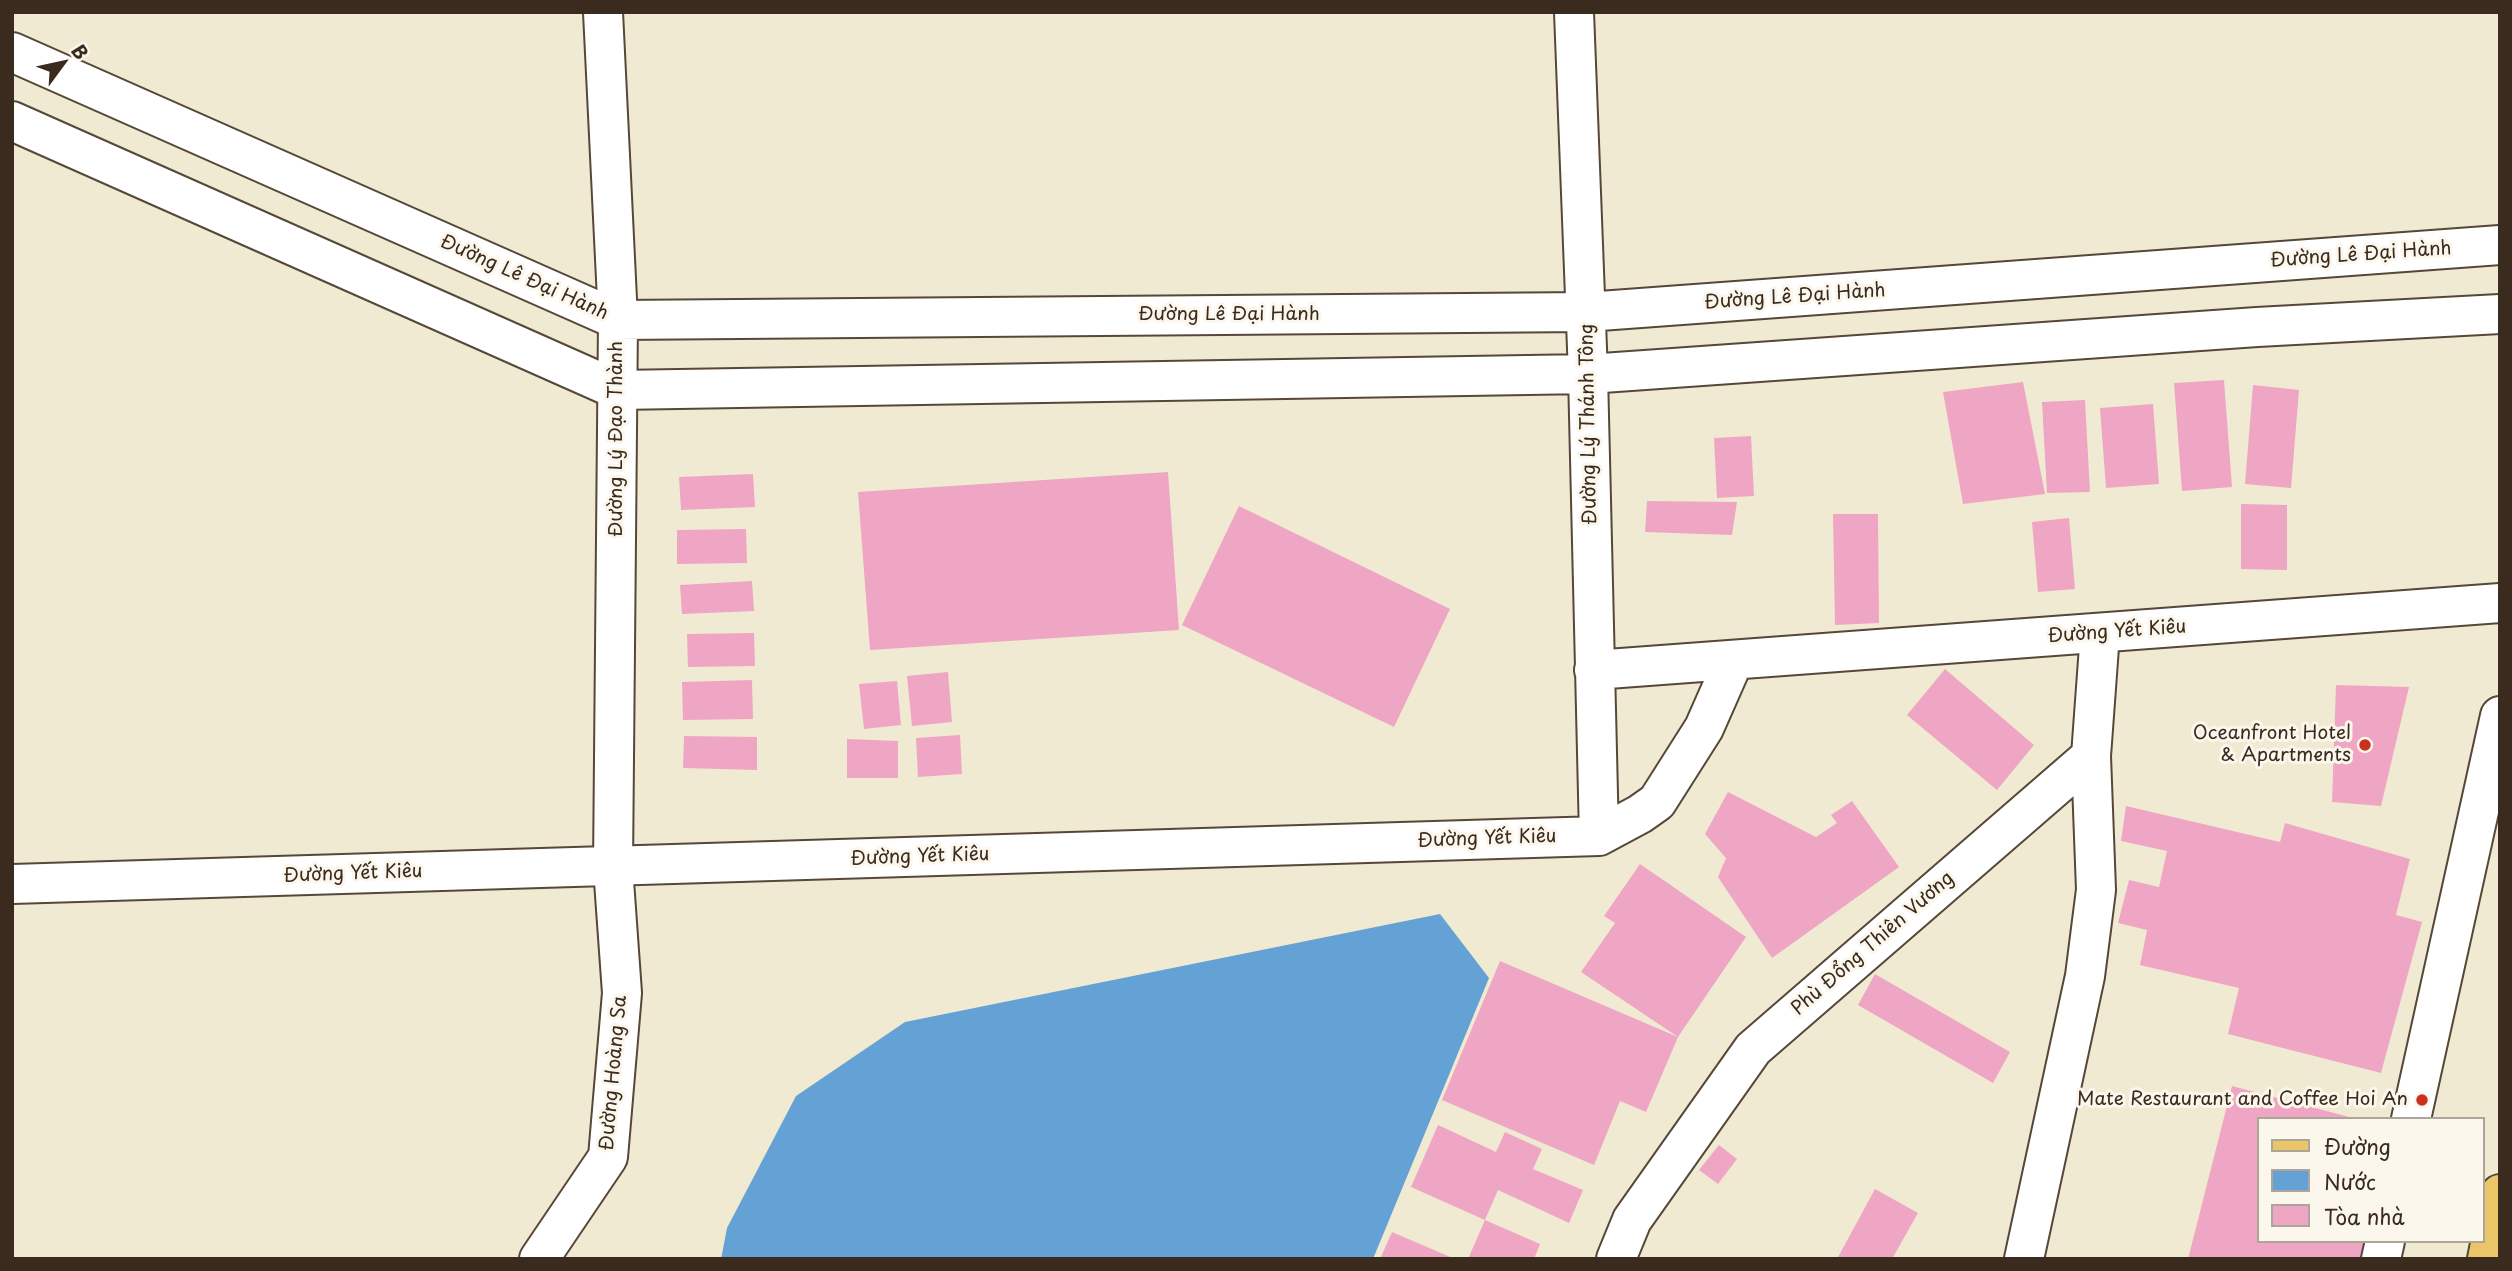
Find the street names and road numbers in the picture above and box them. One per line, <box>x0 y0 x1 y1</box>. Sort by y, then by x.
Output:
street label: Đường Lê Đại Hành <box>436 231 612 325</box>
street label: Đường Lê Đại Hành <box>2270 237 2452 273</box>
street label: Đường Lê Đại Hành <box>1704 279 1886 315</box>
street label: Đường Lê Đại Hành <box>1138 304 1320 326</box>
street label: Đường Lý Thánh Tông <box>1576 323 1602 525</box>
street label: Đường Lý Đạo Thành <box>606 341 628 537</box>
street label: Đường Yết Kiêu <box>2047 616 2187 648</box>
street label: Đường Yết Kiêu <box>1417 825 1557 853</box>
street label: Đường Yết Kiêu <box>850 843 990 871</box>
street label: Đường Yết Kiêu <box>283 860 423 888</box>
street label: Phù Đổng Thiên Vương <box>1787 867 1959 1021</box>
street label: Đường Hoàng Sa <box>596 995 632 1151</box>

